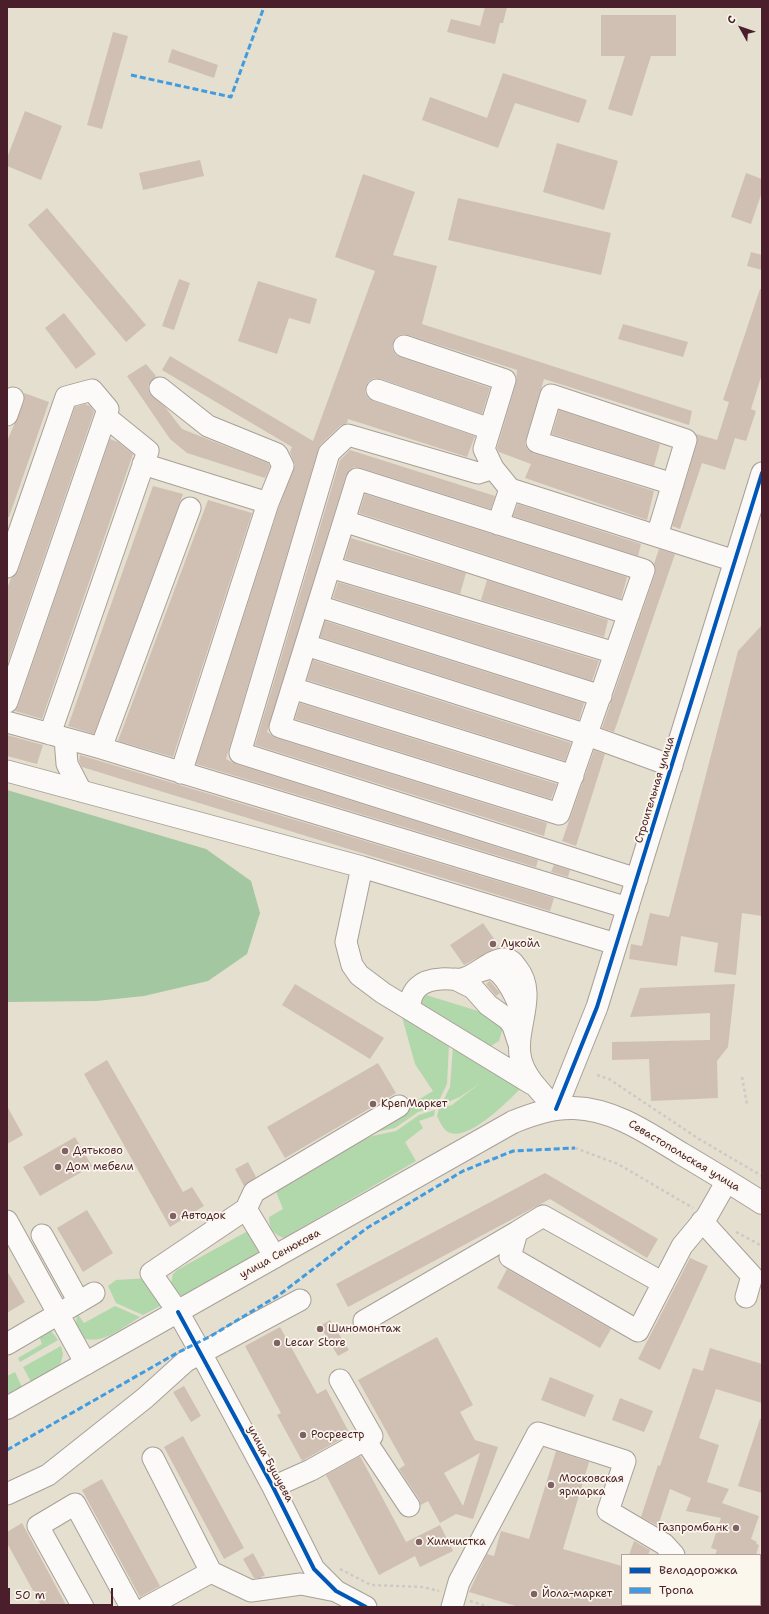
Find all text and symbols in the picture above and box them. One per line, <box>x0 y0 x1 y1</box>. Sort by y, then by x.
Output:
north arrow <box>721 8 761 48</box>
text: С <box>723 13 739 27</box>
street label: Строительная улица <box>633 735 677 845</box>
place label: Лукойл <box>501 937 540 951</box>
marker: Лукойл <box>488 939 498 949</box>
place label: КрепМаркет <box>381 1097 447 1111</box>
marker: КрепМаркет <box>368 1099 378 1109</box>
street label: Севастопольская улица <box>626 1117 742 1195</box>
place label: Дятьково <box>73 1144 123 1158</box>
marker: Дятьково <box>60 1146 70 1156</box>
place label: Дом мебели <box>66 1160 134 1174</box>
marker: Дом мебели <box>53 1162 63 1172</box>
place label: Автодок <box>181 1209 226 1223</box>
marker: Автодок <box>168 1211 178 1221</box>
street label: улица Сенюкова <box>237 1226 323 1282</box>
place label: Шиномонтаж <box>328 1322 401 1336</box>
marker: Шиномонтаж <box>315 1324 325 1334</box>
place label: Lecar Store <box>285 1336 346 1350</box>
marker: Lecar Store <box>272 1338 282 1348</box>
street label: улица Бушуева <box>244 1423 296 1505</box>
place label: Росреестр <box>311 1428 365 1442</box>
marker: Росреестр <box>298 1430 308 1440</box>
place label: Московская ярмарка <box>559 1472 624 1498</box>
marker: Московская ярмарка <box>546 1480 556 1490</box>
place label: Газпромбанк <box>658 1521 728 1535</box>
marker: Газпромбанк <box>731 1523 741 1533</box>
place label: Химчистка <box>427 1535 486 1549</box>
marker: Химчистка <box>414 1537 424 1547</box>
legend <box>621 1554 761 1606</box>
text: Велодорожка <box>659 1562 737 1578</box>
scale bar <box>10 1580 115 1606</box>
text: Тропа <box>659 1582 693 1598</box>
text: 50 m <box>15 1587 45 1603</box>
place label: Йола-маркет <box>542 1587 612 1601</box>
marker: Йола-маркет <box>529 1589 539 1599</box>

